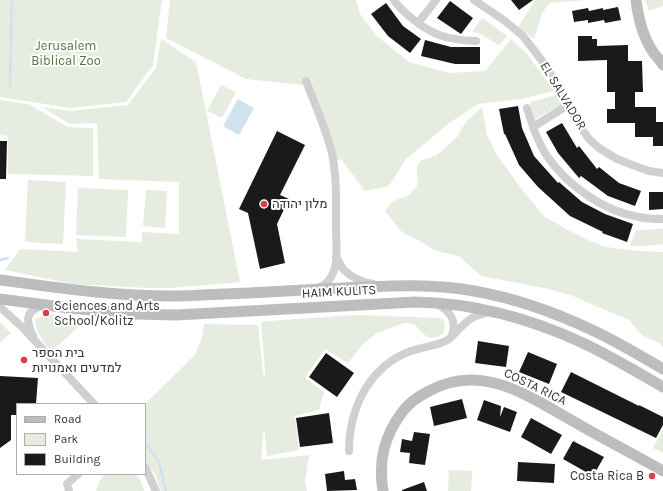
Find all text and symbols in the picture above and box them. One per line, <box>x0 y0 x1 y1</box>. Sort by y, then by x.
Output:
park label: Jerusalem Biblical Zoo <box>31 38 101 69</box>
street label: EL SALVADOR <box>537 59 589 133</box>
place label: מלון יהודה <box>272 196 327 212</box>
marker: מלון יהודה <box>259 199 269 209</box>
street label: HAIM KULITS <box>301 282 377 302</box>
place label: Sciences and Arts School/Kolitz <box>54 298 160 329</box>
marker: Sciences and Arts School/Kolitz <box>41 308 51 318</box>
place label: בית הספר למדעים ואמנויות <box>32 345 121 376</box>
marker: בית הספר למדעים ואמנויות <box>19 355 29 365</box>
street label: COSTA RICA <box>501 365 569 409</box>
legend <box>16 403 146 475</box>
text: Road <box>54 412 82 426</box>
text: Park <box>54 432 78 446</box>
text: Building <box>54 452 100 466</box>
place label: Costa Rica B <box>570 468 644 484</box>
marker: Costa Rica B <box>647 471 657 481</box>

